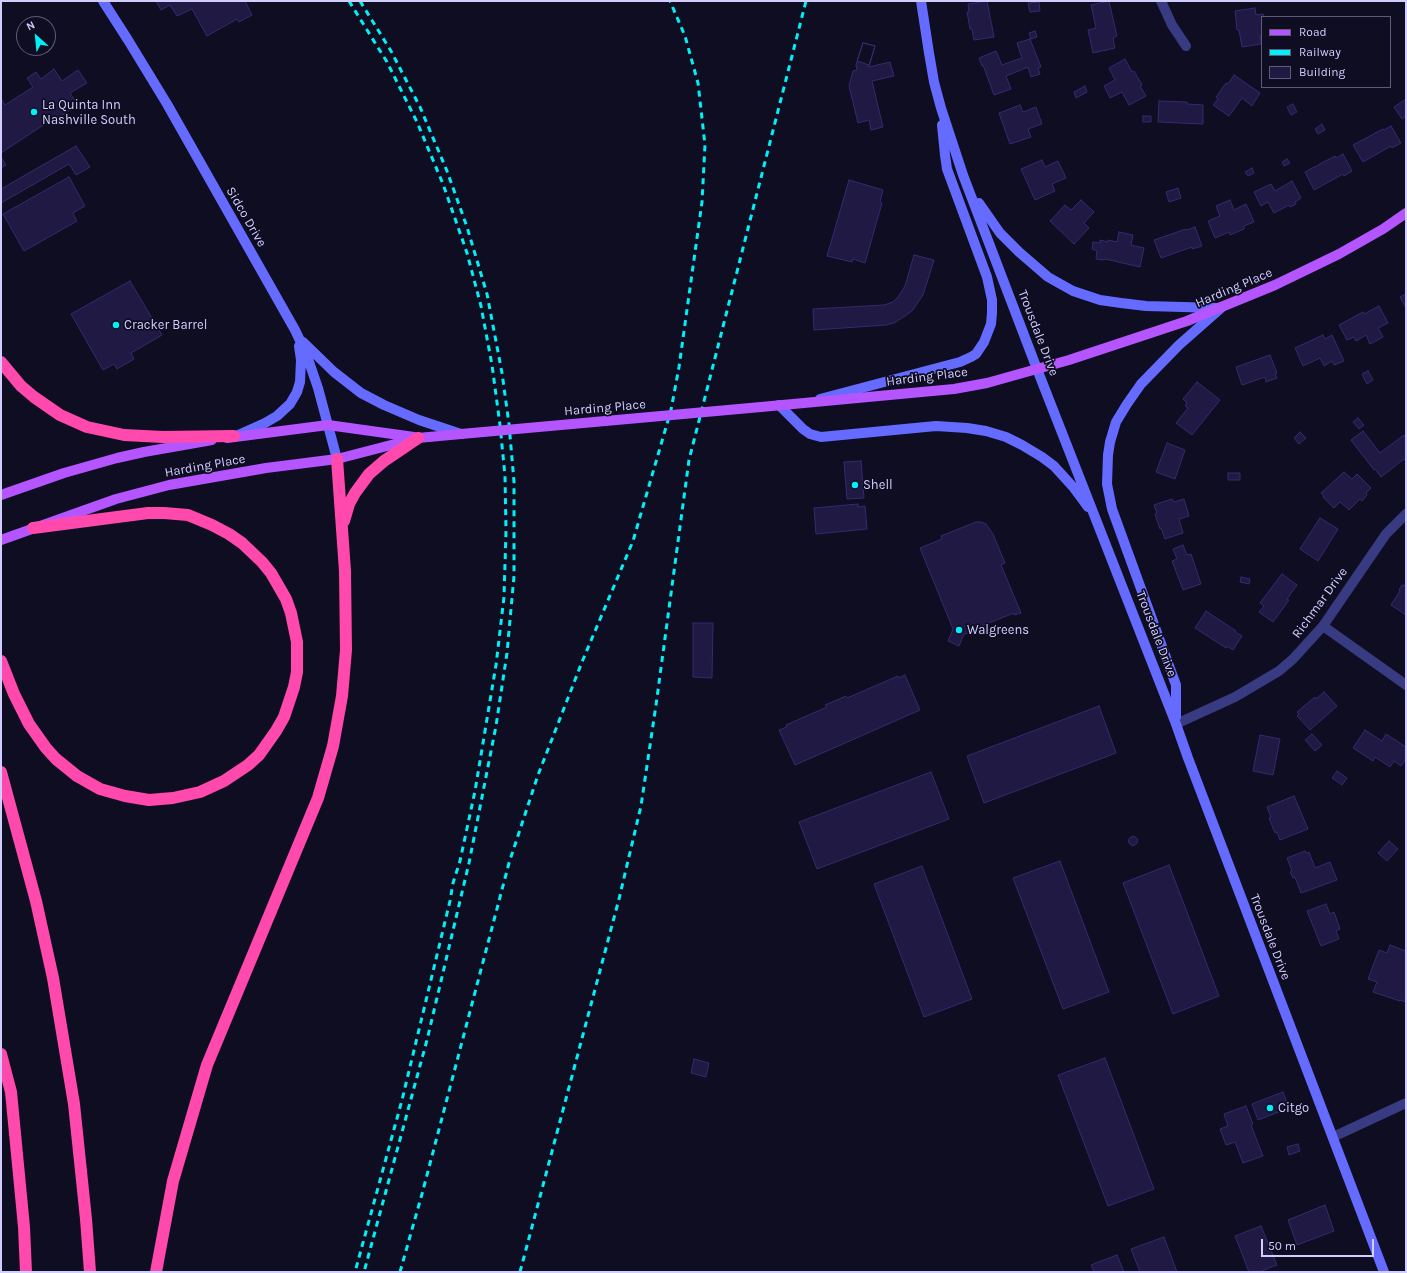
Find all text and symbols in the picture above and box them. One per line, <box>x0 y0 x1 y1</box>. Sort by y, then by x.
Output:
north arrow <box>16 16 56 56</box>
legend <box>1261 16 1391 88</box>
text: N <box>24 18 37 33</box>
text: Road <box>1299 25 1327 39</box>
text: Railway <box>1299 45 1341 59</box>
text: Building <box>1299 65 1345 79</box>
place label: La Quinta Inn Nashville South <box>42 97 136 128</box>
marker: La Quinta Inn Nashville South <box>29 107 39 117</box>
street label: Sidco Drive <box>223 184 269 250</box>
street label: Harding Place <box>1193 265 1275 311</box>
street label: Trousdale Drive <box>1014 288 1062 378</box>
place label: Cracker Barrel <box>124 317 207 333</box>
marker: Cracker Barrel <box>111 320 121 330</box>
street label: Harding Place <box>885 364 969 390</box>
street label: Harding Place <box>564 397 646 419</box>
street label: Harding Place <box>163 451 247 481</box>
place label: Shell <box>863 477 893 493</box>
marker: Shell <box>850 480 860 490</box>
street label: Richmar Drive <box>1289 564 1351 642</box>
street label: Trousdale Drive <box>1132 589 1180 679</box>
place label: Walgreens <box>967 622 1029 638</box>
marker: Walgreens <box>954 625 964 635</box>
street label: Trousdale Drive <box>1246 892 1294 982</box>
place label: Citgo <box>1278 1100 1309 1116</box>
marker: Citgo <box>1265 1103 1275 1113</box>
scale bar <box>1263 1231 1376 1257</box>
text: 50 m <box>1268 1239 1296 1253</box>

